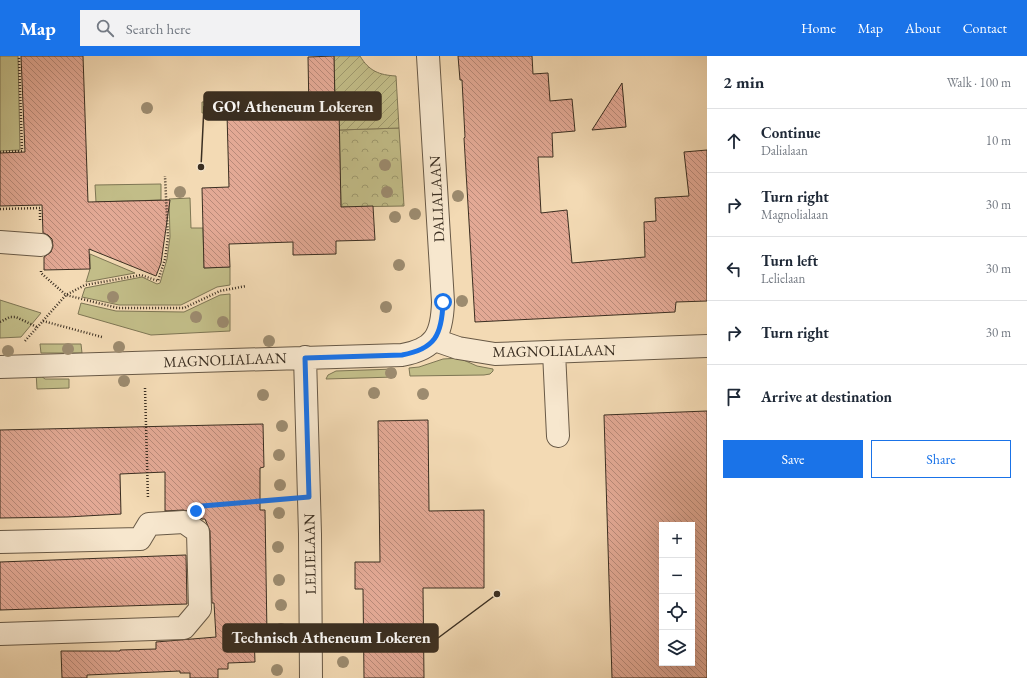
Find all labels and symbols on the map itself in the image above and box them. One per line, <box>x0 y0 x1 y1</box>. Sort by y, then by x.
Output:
callout: GO! Atheneum Lokeren <box>204 92 381 120</box>
text: GO! Atheneum Lokeren <box>212 96 374 117</box>
street label: DALIALAAN <box>425 155 448 243</box>
route start <box>434 293 452 311</box>
street label: MAGNOLIALAAN <box>492 340 616 361</box>
street label: MAGNOLIALAAN <box>163 348 287 371</box>
route end <box>187 502 205 520</box>
street label: LELIELAAN <box>299 513 320 595</box>
callout: Technisch Atheneum Lokeren <box>223 624 438 652</box>
text: Technisch Atheneum Lokeren <box>231 627 431 648</box>

